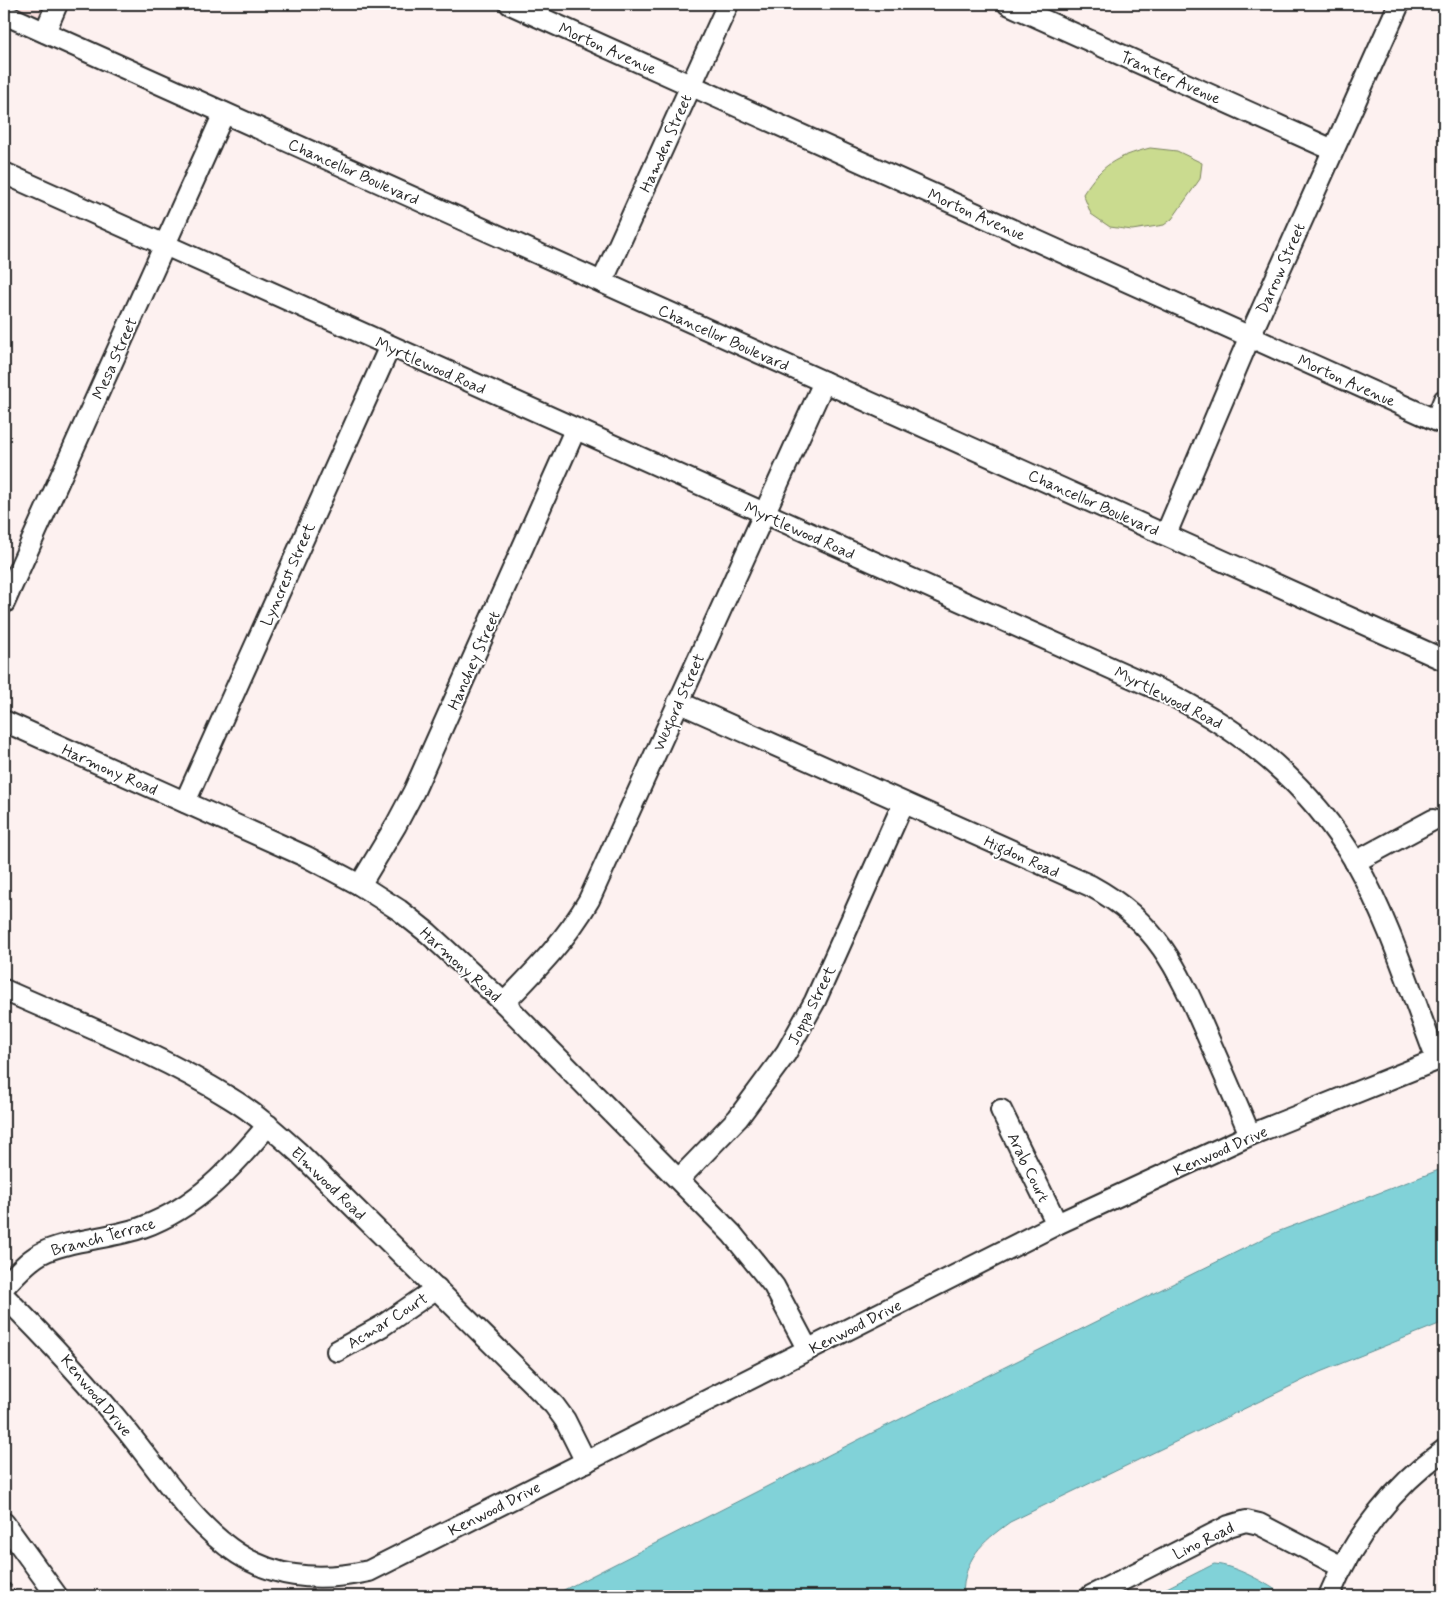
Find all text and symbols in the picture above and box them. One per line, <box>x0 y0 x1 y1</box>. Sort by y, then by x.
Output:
street label: Morton Avenue <box>555 18 660 81</box>
street label: Tranter Avenue <box>1117 47 1224 110</box>
street label: Hamden Street <box>635 91 697 196</box>
street label: Chancellor Boulevard <box>285 134 422 211</box>
street label: Morton Avenue <box>924 184 1029 247</box>
street label: Darrow Street <box>1252 220 1311 317</box>
street label: Chancellor Boulevard <box>655 300 792 377</box>
street label: Mesa Street <box>88 314 143 403</box>
street label: Myrtlewood Road <box>372 333 489 400</box>
street label: Morton Avenue <box>1294 350 1399 413</box>
street label: Chancellor Boulevard <box>1025 465 1162 542</box>
street label: Myrtlewood Road <box>741 498 858 565</box>
street label: Lyncrest Street <box>256 519 321 629</box>
street label: Hanchey Street <box>443 608 506 713</box>
street label: Wexford Street <box>648 650 712 756</box>
street label: Myrtlewood Road <box>1111 662 1226 735</box>
street label: Harmony Road <box>58 740 161 801</box>
street label: Higdon Road <box>980 831 1063 884</box>
street label: Harmony Road <box>415 923 505 1007</box>
street label: Joppa Street <box>783 962 841 1049</box>
street label: Kenwood Drive <box>1170 1121 1271 1181</box>
street label: Arab Court <box>1002 1129 1054 1206</box>
street label: Elmwood Road <box>286 1143 370 1225</box>
street label: Branch Terrace <box>49 1213 158 1261</box>
street label: Acmar Court <box>344 1288 432 1354</box>
street label: Kenwood Drive <box>806 1295 905 1360</box>
street label: Kenwood Drive <box>55 1351 136 1441</box>
street label: Kenwood Drive <box>445 1477 544 1542</box>
street label: Lino Road <box>1170 1518 1238 1565</box>

